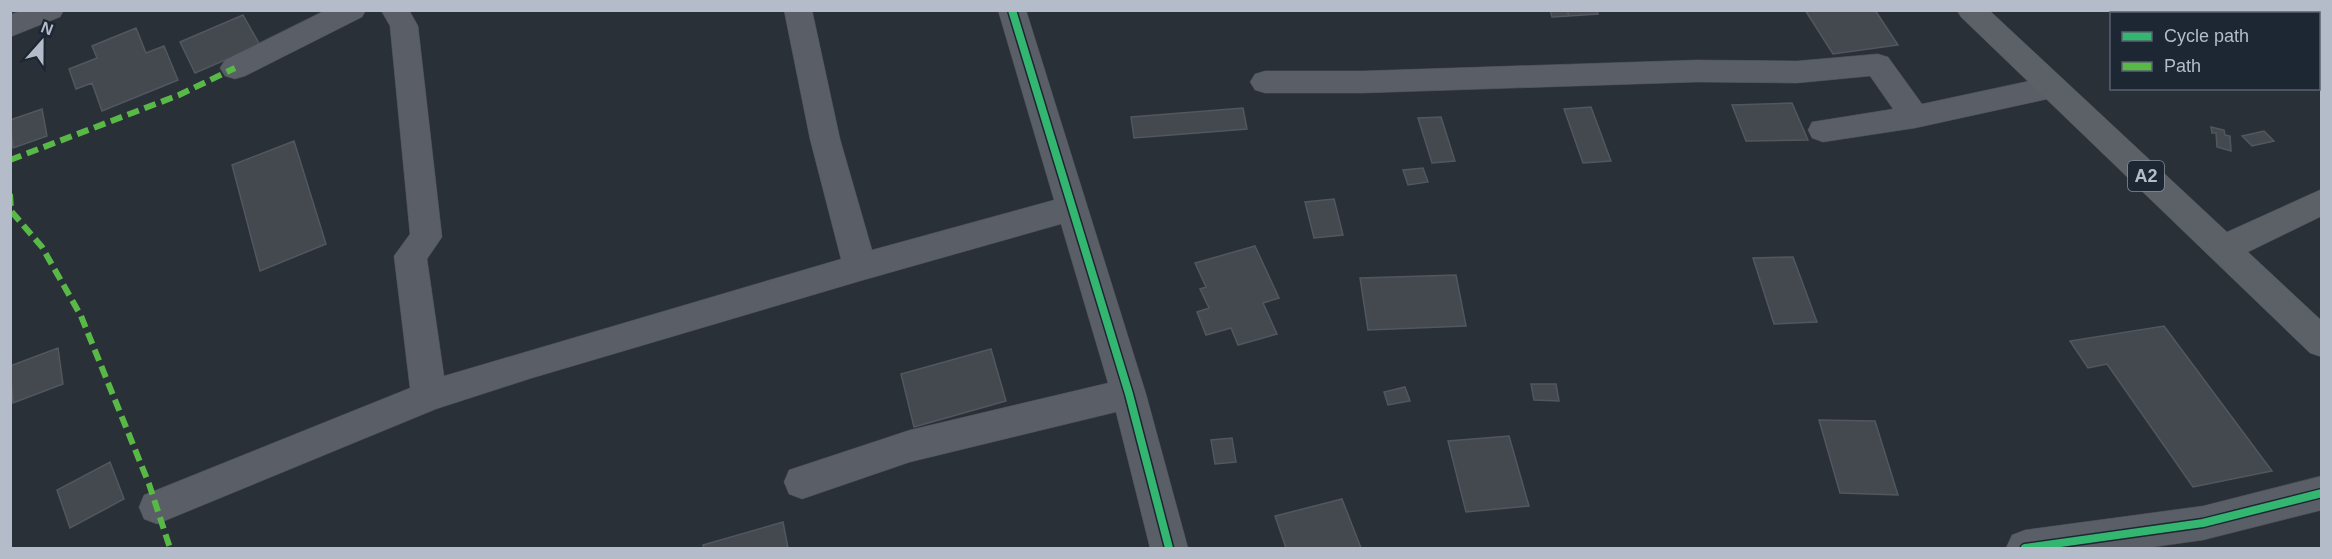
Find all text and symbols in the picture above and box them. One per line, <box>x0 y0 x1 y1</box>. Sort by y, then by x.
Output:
north arrow <box>12 12 72 72</box>
legend <box>2110 12 2320 90</box>
text: N <box>39 18 56 38</box>
text: Cycle path <box>2164 26 2249 46</box>
text: Path <box>2164 56 2201 76</box>
road number: A2 <box>2128 161 2164 191</box>

